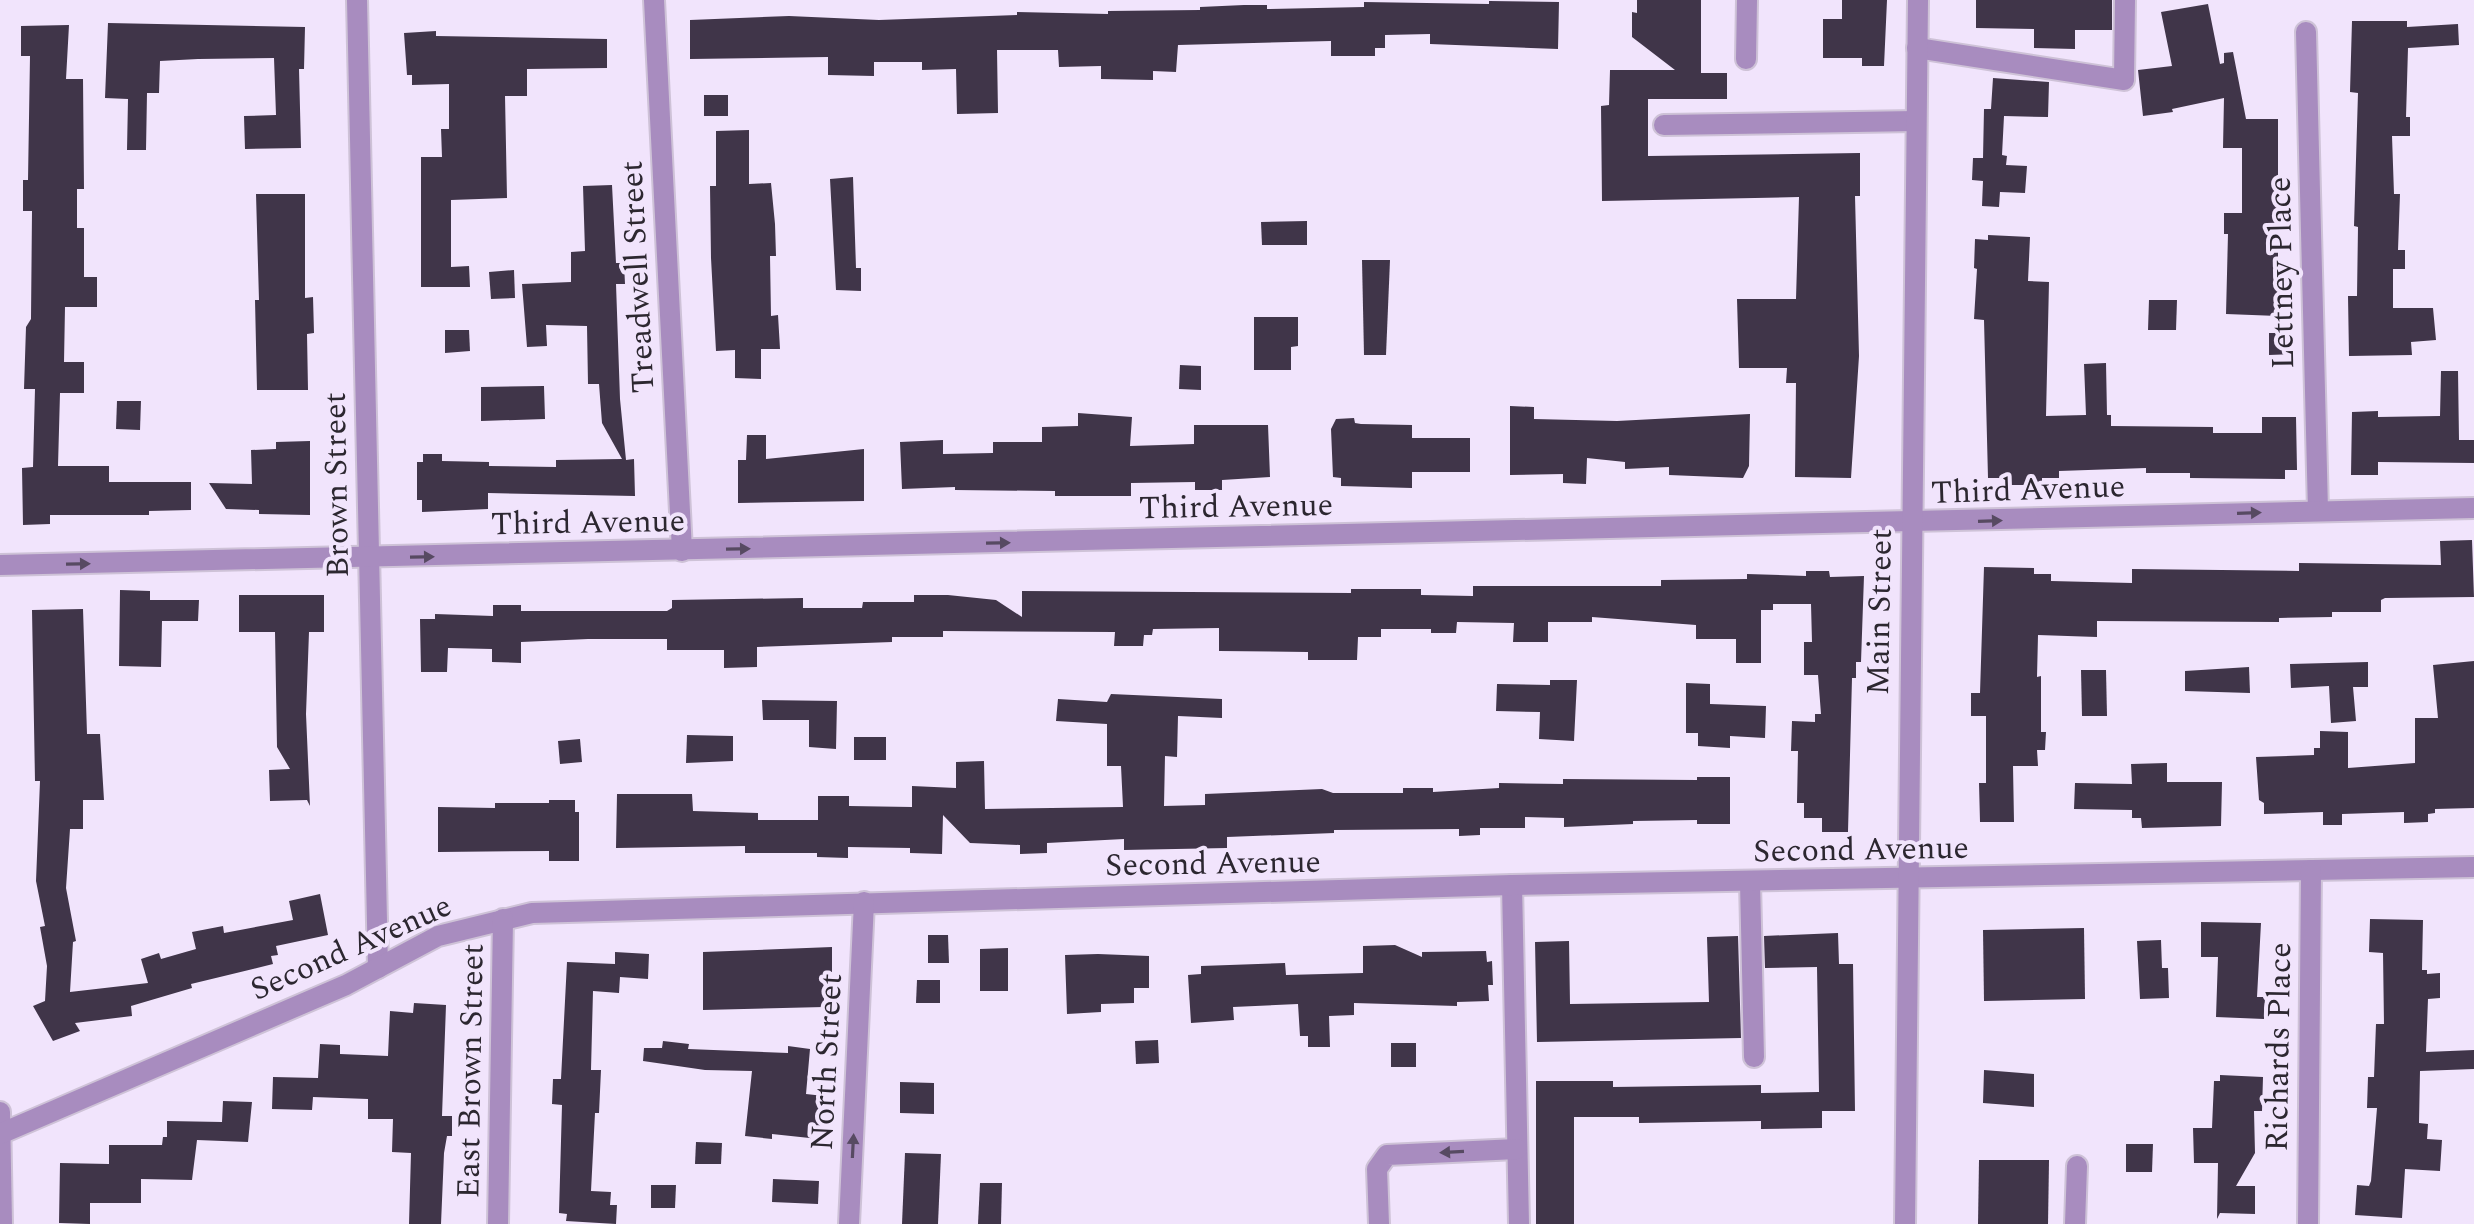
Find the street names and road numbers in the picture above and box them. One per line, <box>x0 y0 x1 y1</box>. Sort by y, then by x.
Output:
street label: Treadwell Street <box>607 159 669 395</box>
street label: Lettney Place <box>2256 176 2308 370</box>
street label: Brown Street <box>311 392 363 578</box>
street label: Third Avenue <box>1930 462 2126 518</box>
street label: Third Avenue <box>1138 481 1334 533</box>
street label: Third Avenue <box>490 497 686 549</box>
street label: Main Street <box>1854 528 1906 696</box>
street label: Second Avenue <box>1753 824 1969 876</box>
street label: Second Avenue <box>1105 838 1321 890</box>
street label: Second Avenue <box>242 882 460 1014</box>
street label: Richards Place <box>2253 942 2305 1152</box>
street label: East Brown Street <box>444 943 498 1199</box>
street label: North Street <box>798 972 856 1152</box>

